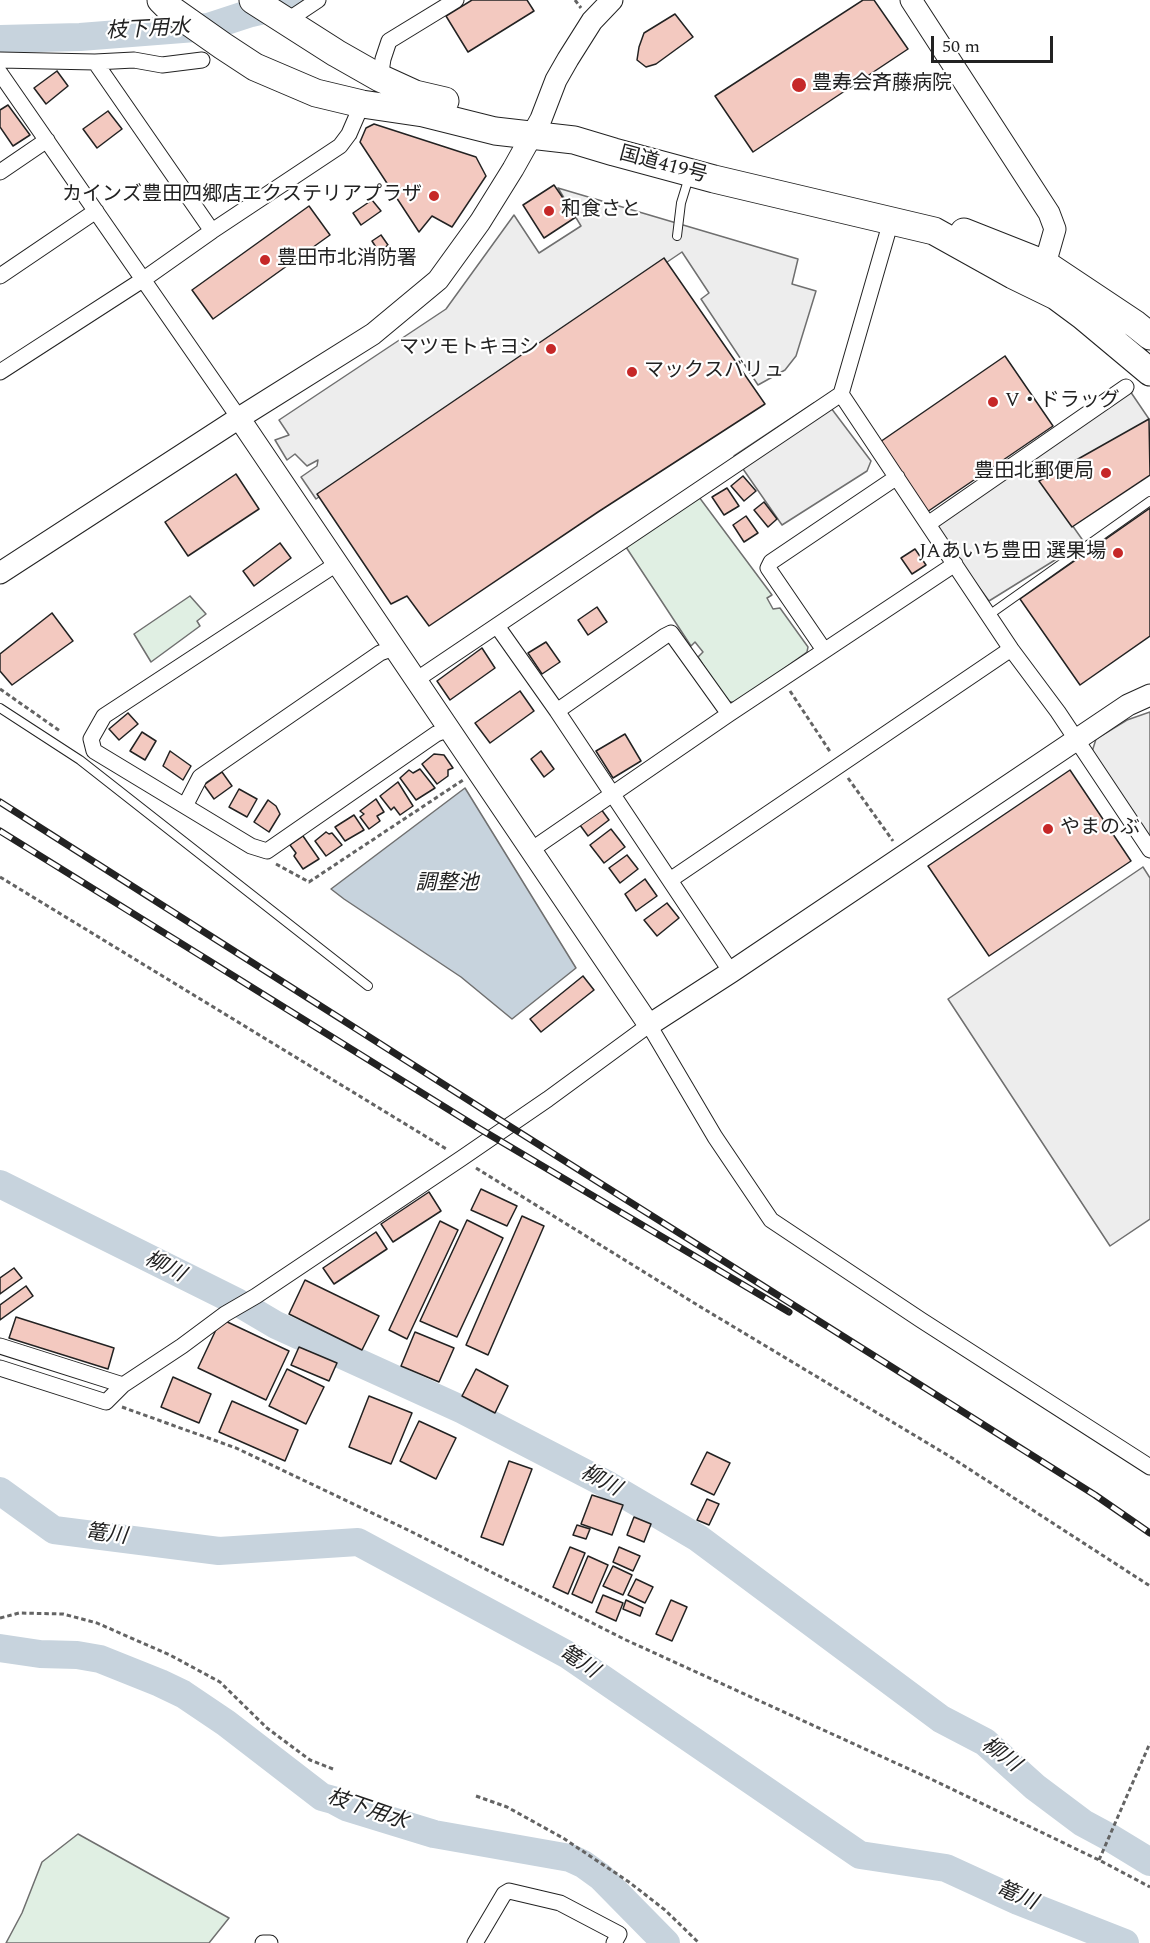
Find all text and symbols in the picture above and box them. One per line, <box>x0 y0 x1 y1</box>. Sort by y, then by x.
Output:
water label: 枝下用水 <box>105 16 191 46</box>
scale bar <box>934 24 1056 62</box>
text: 50 m <box>942 33 980 60</box>
place label: 豊寿会斉藤病院 <box>812 73 952 97</box>
marker: 豊寿会斉藤病院 <box>790 76 808 94</box>
street label: 国道419号 <box>616 143 710 189</box>
place label: カインズ豊田四郷店エクステリアプラザ <box>62 184 422 208</box>
marker: カインズ豊田四郷店エクステリアプラザ <box>427 189 441 203</box>
place label: 和食さと <box>561 199 641 223</box>
marker: 和食さと <box>542 204 556 218</box>
place label: 豊田市北消防署 <box>277 248 417 272</box>
marker: 豊田市北消防署 <box>258 253 272 267</box>
place label: マツモトキヨシ <box>399 337 539 361</box>
marker: マツモトキヨシ <box>544 342 558 356</box>
place label: マックスバリュ <box>644 360 784 384</box>
marker: マックスバリュ <box>625 365 639 379</box>
place label: V・ドラッグ <box>1005 390 1120 414</box>
marker: V・ドラッグ <box>986 395 1000 409</box>
place label: 豊田北郵便局 <box>974 461 1094 485</box>
marker: 豊田北郵便局 <box>1099 466 1113 480</box>
place label: JAあいち豊田 選果場 <box>919 541 1106 565</box>
marker: JAあいち豊田 選果場 <box>1111 546 1125 560</box>
place label: やまのぶ <box>1060 817 1140 841</box>
marker: やまのぶ <box>1041 822 1055 836</box>
water label: 調整池 <box>416 872 478 898</box>
water label: 柳川 <box>140 1247 188 1289</box>
water label: 柳川 <box>576 1461 624 1503</box>
water label: 篭川 <box>84 1521 128 1551</box>
water label: 篭川 <box>554 1641 602 1685</box>
water label: 柳川 <box>976 1733 1024 1779</box>
water label: 枝下用水 <box>323 1785 411 1837</box>
water label: 篭川 <box>992 1877 1040 1917</box>

